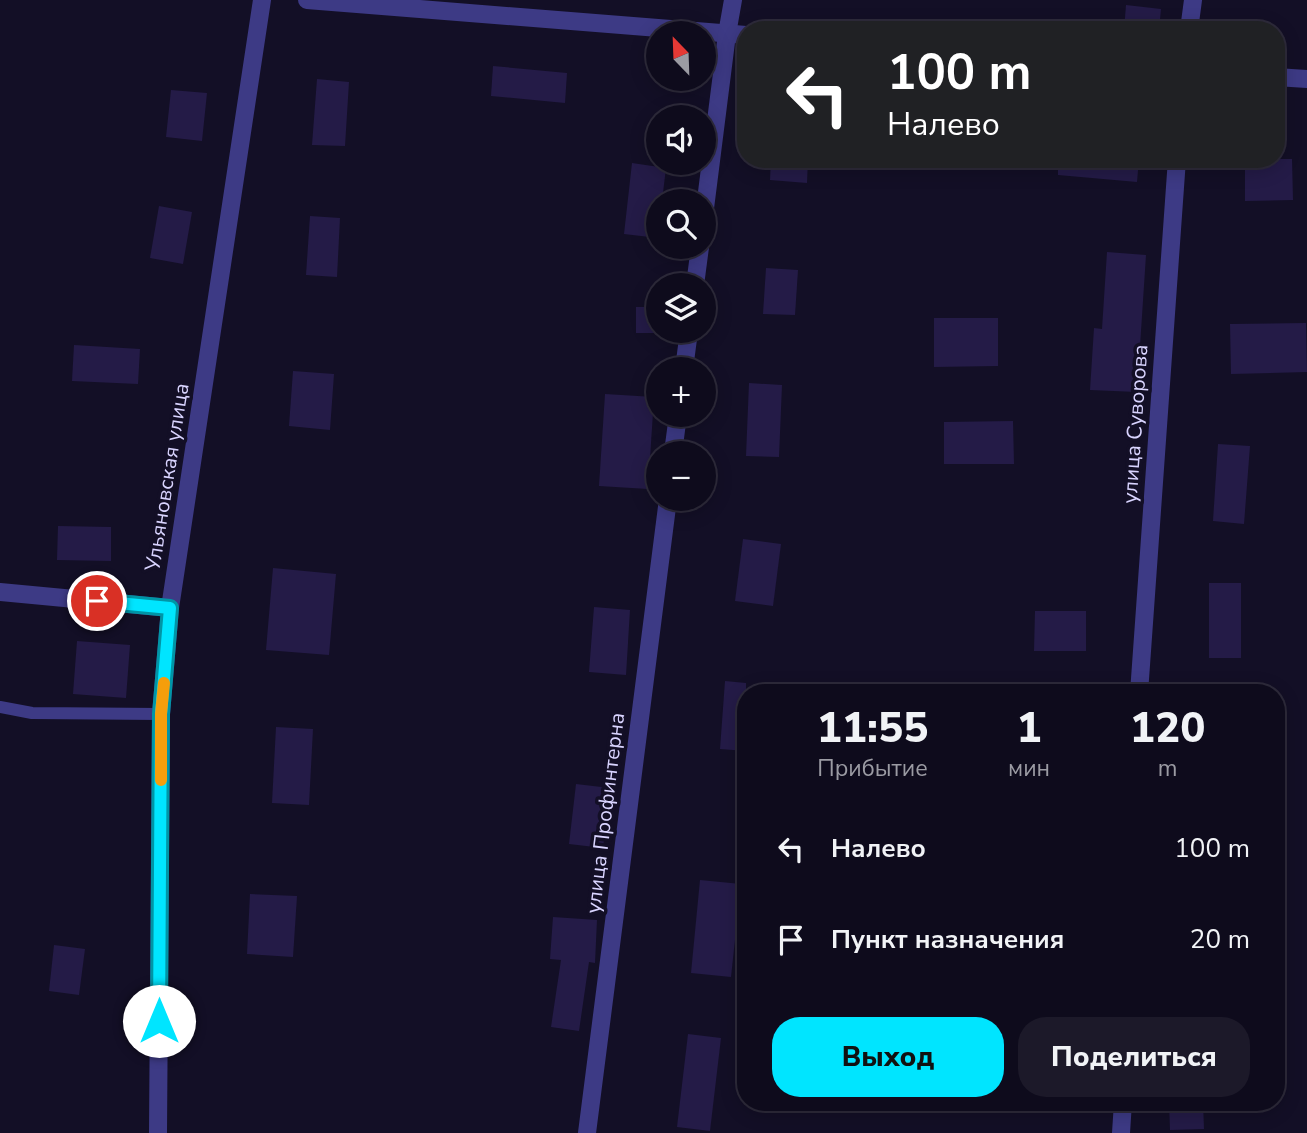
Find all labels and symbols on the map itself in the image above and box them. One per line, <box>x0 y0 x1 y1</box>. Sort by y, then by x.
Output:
north arrow <box>646 21 716 91</box>
street label: улица Суворова <box>1115 344 1155 504</box>
street label: Ульяновская улица <box>138 381 196 574</box>
pin <box>67 571 127 631</box>
street label: улица Профинтерна <box>579 711 631 915</box>
position arrow <box>122 984 196 1058</box>

